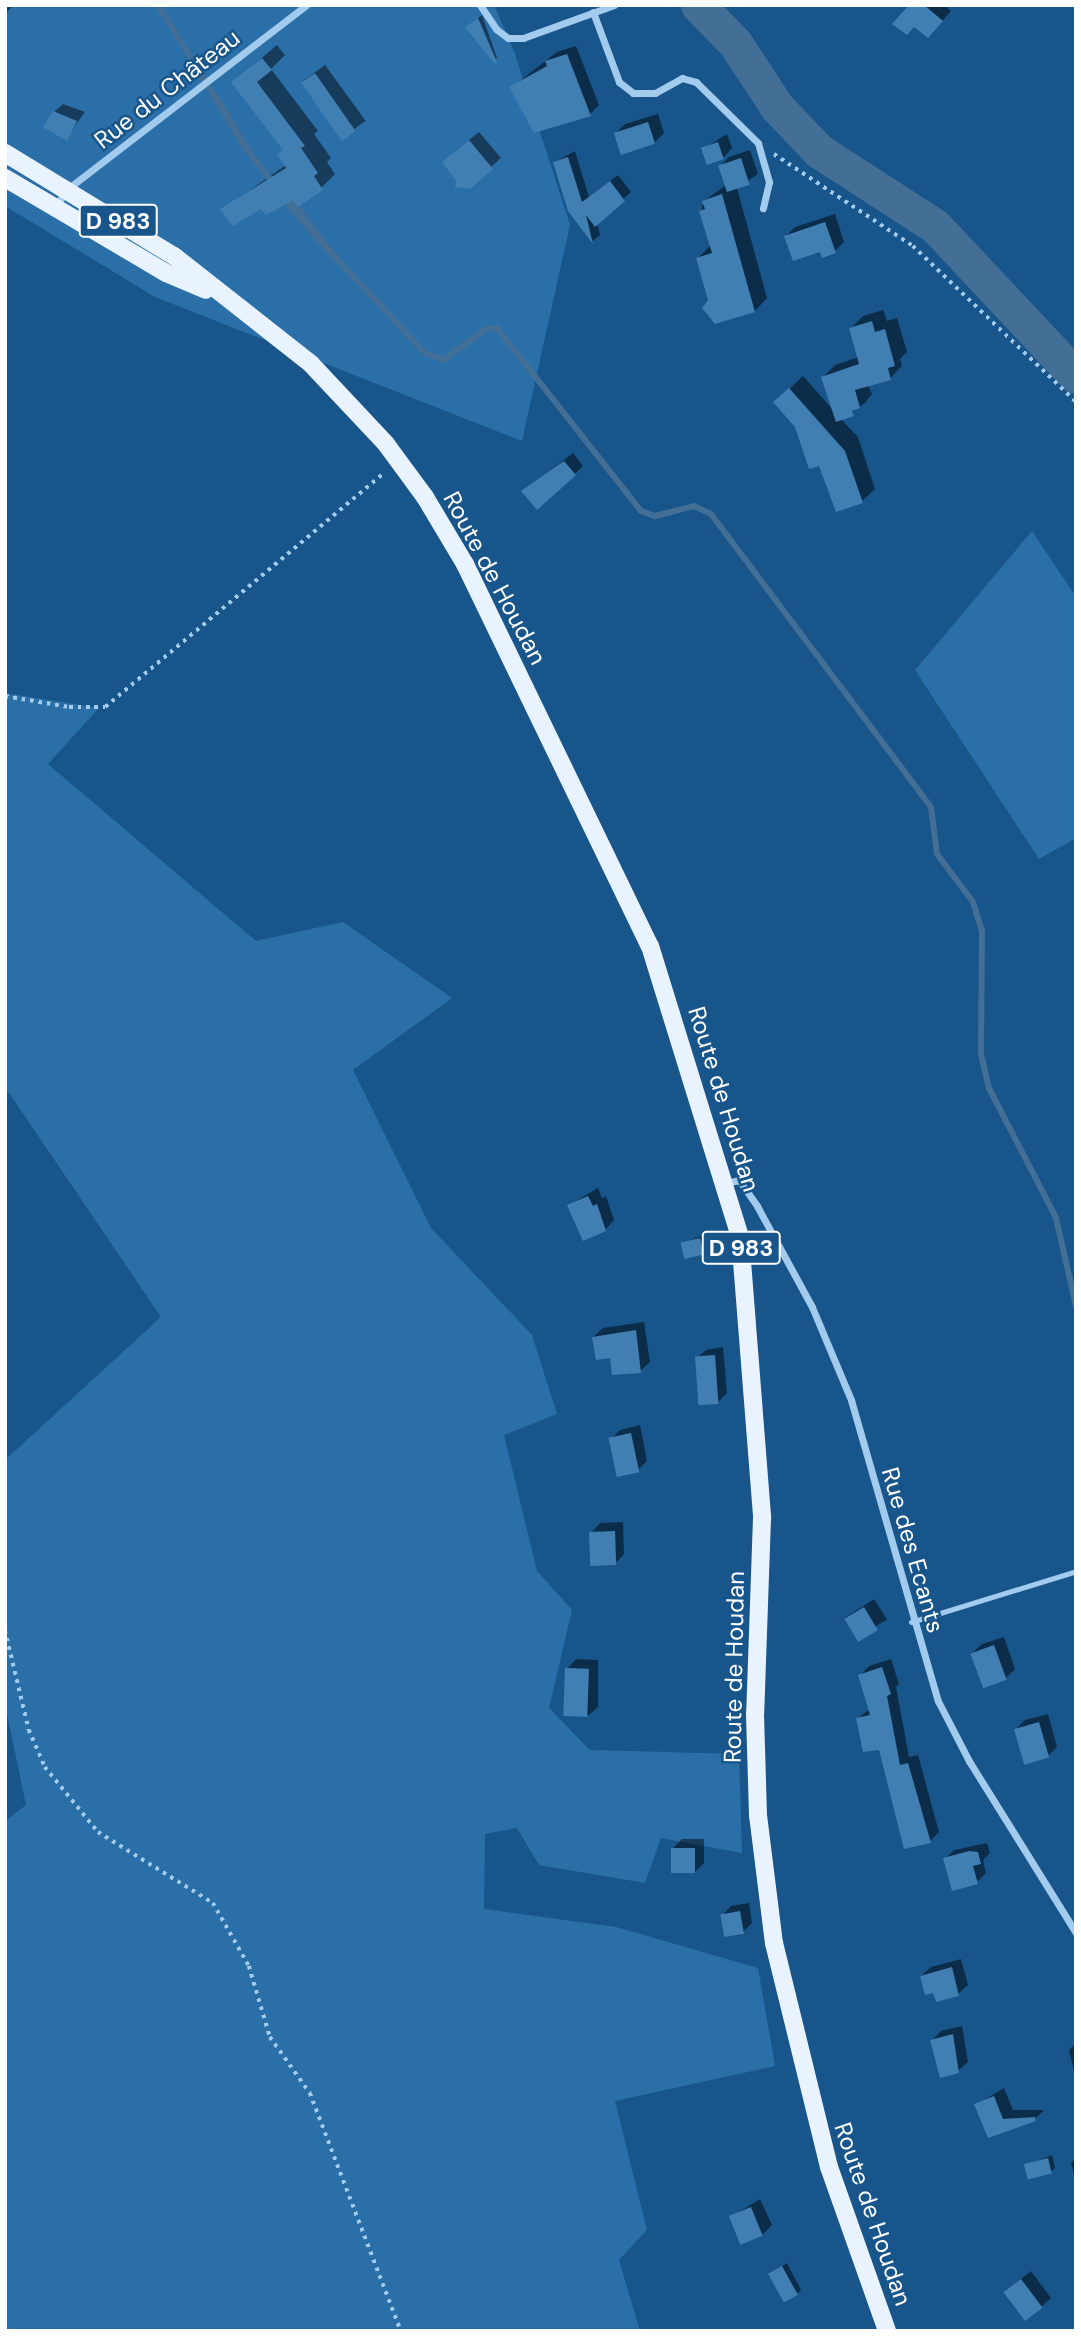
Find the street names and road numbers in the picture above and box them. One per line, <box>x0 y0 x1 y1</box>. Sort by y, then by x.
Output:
street label: Rue du Château <box>89 23 245 155</box>
road number: D 983 <box>78 202 158 241</box>
street label: Route de Houdan <box>437 487 553 669</box>
street label: Route de Houdan <box>682 1003 766 1195</box>
road number: D 983 <box>701 1228 781 1268</box>
street label: Rue des Ecants <box>876 1464 950 1636</box>
street label: Route de Houdan <box>718 1571 750 1763</box>
street label: Route de Houdan <box>828 2119 918 2309</box>

